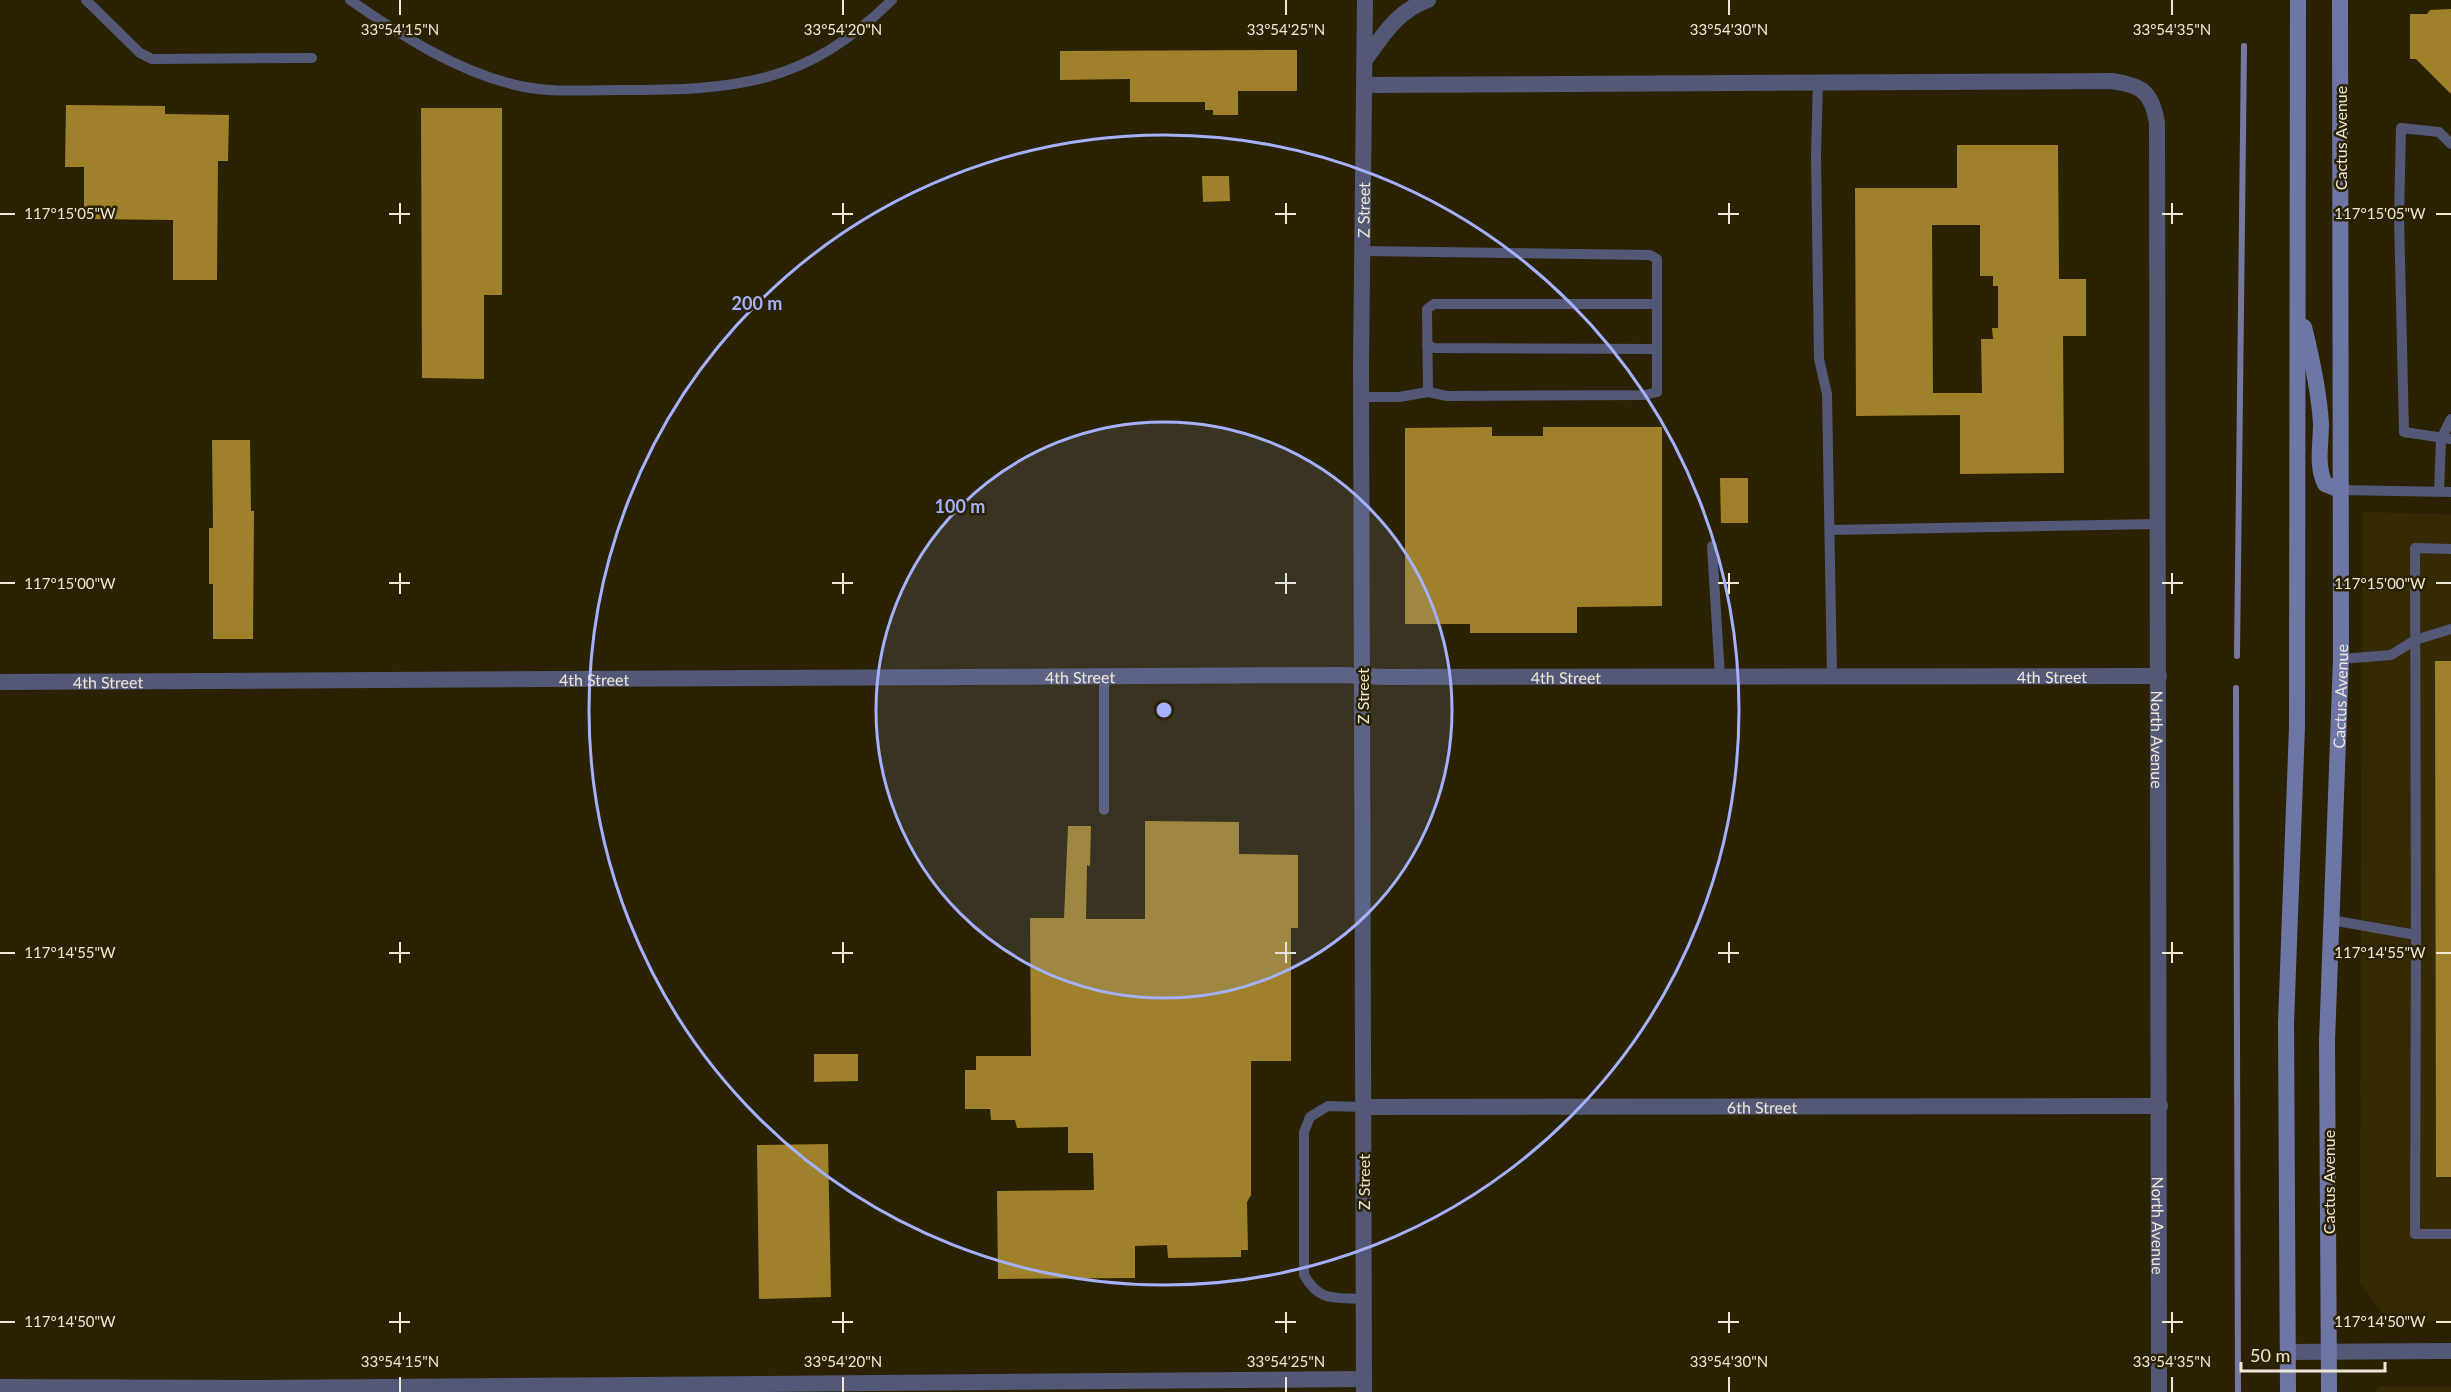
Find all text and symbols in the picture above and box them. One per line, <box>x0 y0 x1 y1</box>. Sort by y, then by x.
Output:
text: 33°54'15"N <box>361 20 439 38</box>
text: 33°54'20"N <box>804 20 882 38</box>
text: 33°54'25"N <box>1247 20 1325 38</box>
text: 33°54'30"N <box>1690 20 1768 38</box>
text: 33°54'35"N <box>2133 20 2211 38</box>
street label: Cactus Avenue <box>2331 86 2350 190</box>
street label: Z Street <box>1353 182 1373 238</box>
text: 117°15'05"W <box>24 204 116 222</box>
text: 117°15'05"W <box>2334 204 2426 222</box>
text: 200 m <box>732 292 782 314</box>
text: 100 m <box>935 495 985 517</box>
text: 117°15'00"W <box>24 574 116 592</box>
text: 117°15'00"W <box>2334 574 2426 592</box>
street label: Cactus Avenue <box>2328 644 2351 749</box>
street label: 4th Street <box>1045 667 1115 686</box>
street label: 4th Street <box>1531 667 1601 686</box>
street label: 4th Street <box>2017 667 2087 686</box>
street label: Z Street <box>1353 668 1372 724</box>
street label: 4th Street <box>559 669 629 689</box>
street label: 4th Street <box>73 672 143 691</box>
street label: North Avenue <box>2148 690 2168 789</box>
centre of rings <box>1154 700 1174 720</box>
text: 117°14'55"W <box>24 943 116 961</box>
text: 117°14'55"W <box>2334 943 2426 961</box>
street label: 6th Street <box>1727 1097 1797 1116</box>
street label: Cactus Avenue <box>2319 1130 2338 1234</box>
street label: Z Street <box>1354 1154 1373 1210</box>
street label: North Avenue <box>2149 1176 2168 1275</box>
text: 117°14'50"W <box>24 1312 116 1330</box>
text: 117°14'50"W <box>2334 1312 2426 1330</box>
scale bar <box>2241 1335 2385 1373</box>
text: 50 m <box>2250 1344 2290 1366</box>
text: 33°54'15"N <box>361 1352 439 1370</box>
text: 33°54'20"N <box>804 1352 882 1370</box>
text: 33°54'25"N <box>1247 1352 1325 1370</box>
text: 33°54'30"N <box>1690 1352 1768 1370</box>
text: 33°54'35"N <box>2133 1352 2211 1370</box>

